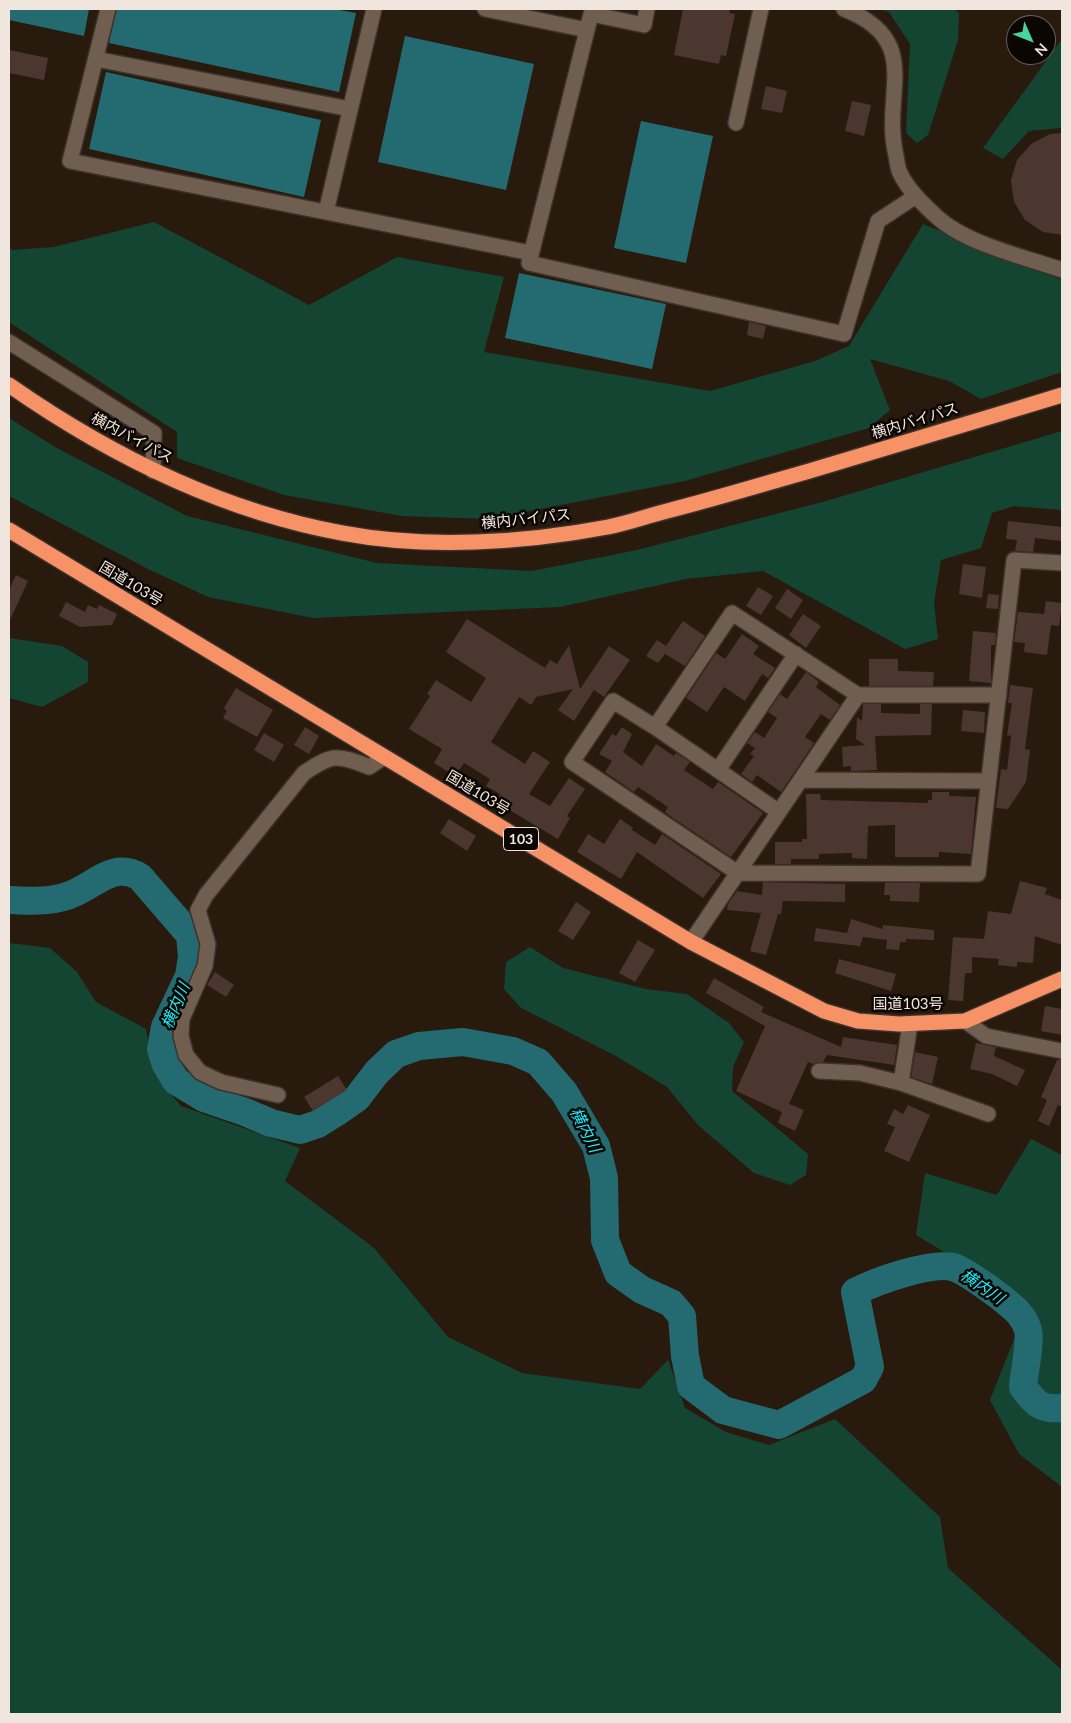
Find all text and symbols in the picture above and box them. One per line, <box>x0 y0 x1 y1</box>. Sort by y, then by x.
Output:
north arrow <box>1006 15 1056 65</box>
text: N <box>1032 40 1051 60</box>
street label: 横内バイパス <box>869 399 961 443</box>
street label: 横内バイパス <box>88 409 176 467</box>
street label: 横内バイパス <box>480 505 572 533</box>
street label: 国道103号 <box>96 558 166 610</box>
street label: 国道103号 <box>443 767 513 819</box>
road number: 103 <box>504 828 538 851</box>
water label: 横内川 <box>158 980 194 1032</box>
street label: 国道103号 <box>872 995 944 1013</box>
water label: 横内川 <box>566 1104 604 1156</box>
water label: 横内川 <box>957 1266 1007 1308</box>

